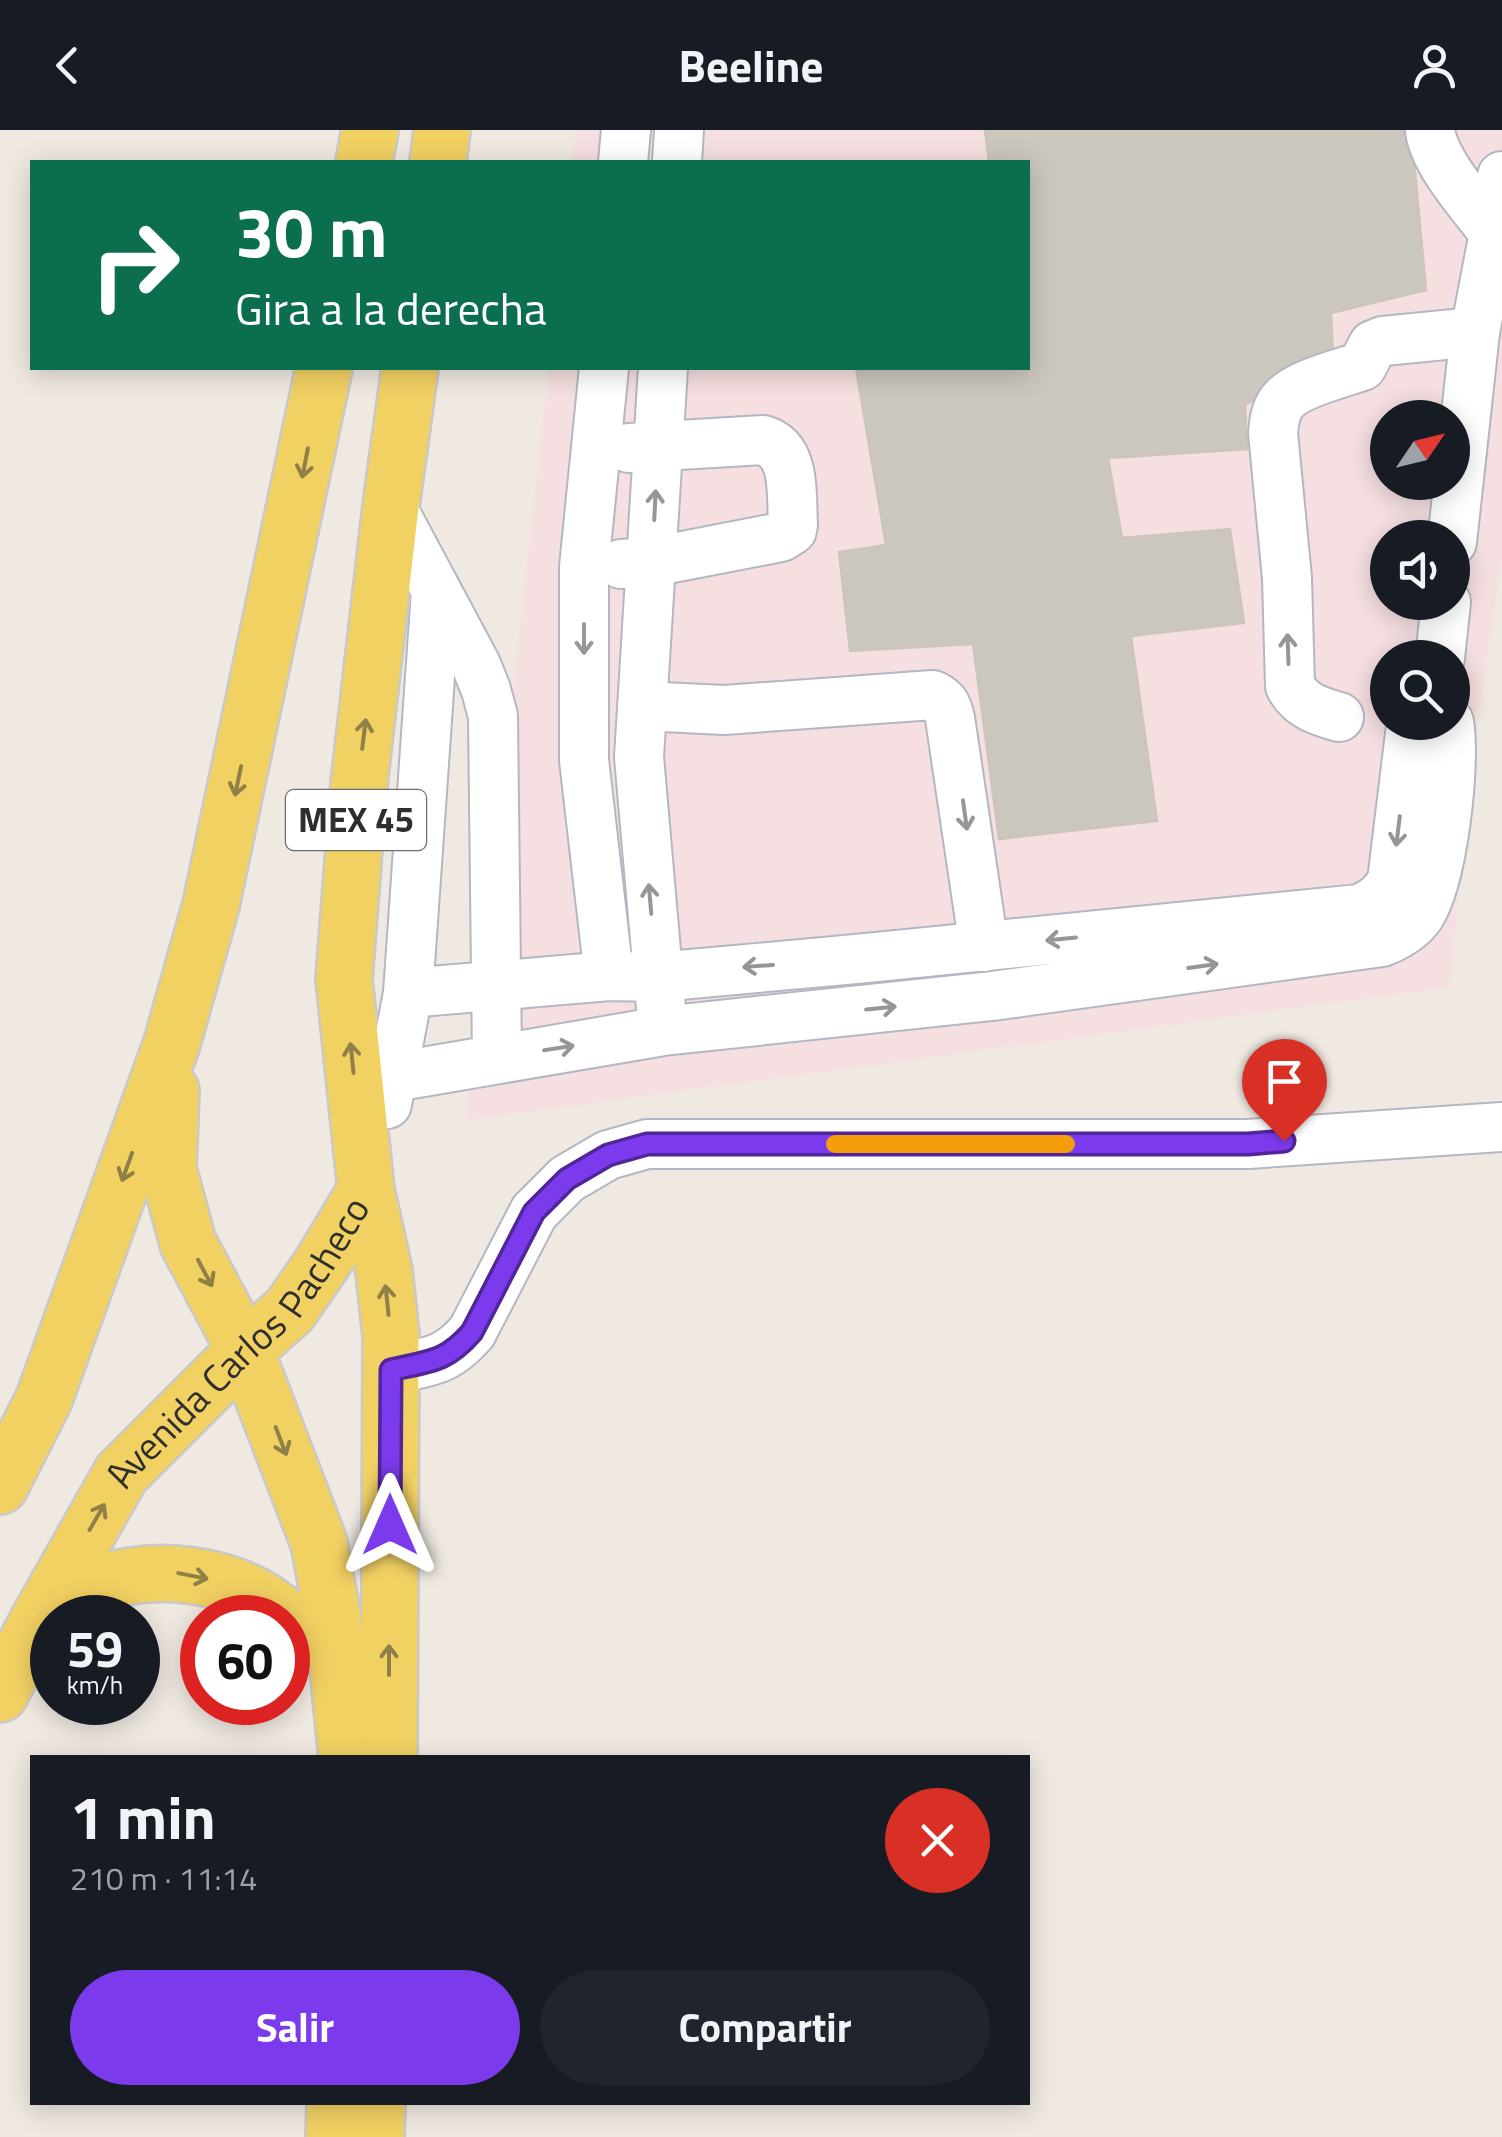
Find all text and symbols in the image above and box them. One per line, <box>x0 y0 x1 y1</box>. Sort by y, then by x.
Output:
text: Beeline <box>679 31 823 99</box>
icon: back <box>40 38 95 93</box>
icon: person <box>1407 38 1462 93</box>
text: 30 m <box>235 178 388 284</box>
icon: right <box>70 200 200 330</box>
text: Gira a la derecha <box>235 274 547 342</box>
north arrow <box>1370 400 1470 500</box>
map controls <box>1370 400 1470 740</box>
one-way arrow <box>294 446 313 478</box>
one-way arrow <box>646 490 665 522</box>
button: sound <box>1370 520 1470 620</box>
one-way arrow <box>574 622 594 655</box>
one-way arrow <box>1278 634 1297 666</box>
button: search <box>1370 640 1470 740</box>
one-way arrow <box>355 718 374 751</box>
one-way arrow <box>227 764 246 796</box>
road number: MEX 45 <box>286 790 426 850</box>
one-way arrow <box>956 798 974 830</box>
one-way arrow <box>1388 814 1407 846</box>
one-way arrow <box>641 884 660 916</box>
one-way arrow <box>1046 930 1078 949</box>
one-way arrow <box>1187 956 1219 975</box>
one-way arrow <box>743 957 775 976</box>
one-way arrow <box>864 998 897 1017</box>
one-way arrow <box>542 1038 574 1057</box>
pin <box>1242 1039 1327 1142</box>
one-way arrow <box>342 1042 361 1074</box>
icon: arrive <box>1257 1054 1312 1109</box>
one-way arrow <box>117 1151 135 1182</box>
street label: Avenida Carlos Pacheco <box>89 1185 384 1498</box>
one-way arrow <box>195 1258 215 1288</box>
one-way arrow <box>377 1285 396 1317</box>
one-way arrow <box>273 1424 291 1455</box>
position arrow <box>338 1473 442 1577</box>
one-way arrow <box>87 1503 107 1532</box>
one-way arrow <box>176 1567 209 1586</box>
speed limit sign: 60 <box>180 1595 310 1725</box>
text: 59 <box>67 1610 123 1686</box>
one-way arrow <box>380 1645 398 1678</box>
text: km/h <box>67 1666 123 1704</box>
text: 1 min <box>70 1771 216 1862</box>
button: close <box>885 1788 990 1893</box>
text: 210 m · 11:14 <box>70 1854 257 1902</box>
button: Salir <box>70 1970 520 2085</box>
button: Compartir <box>540 1970 990 2085</box>

